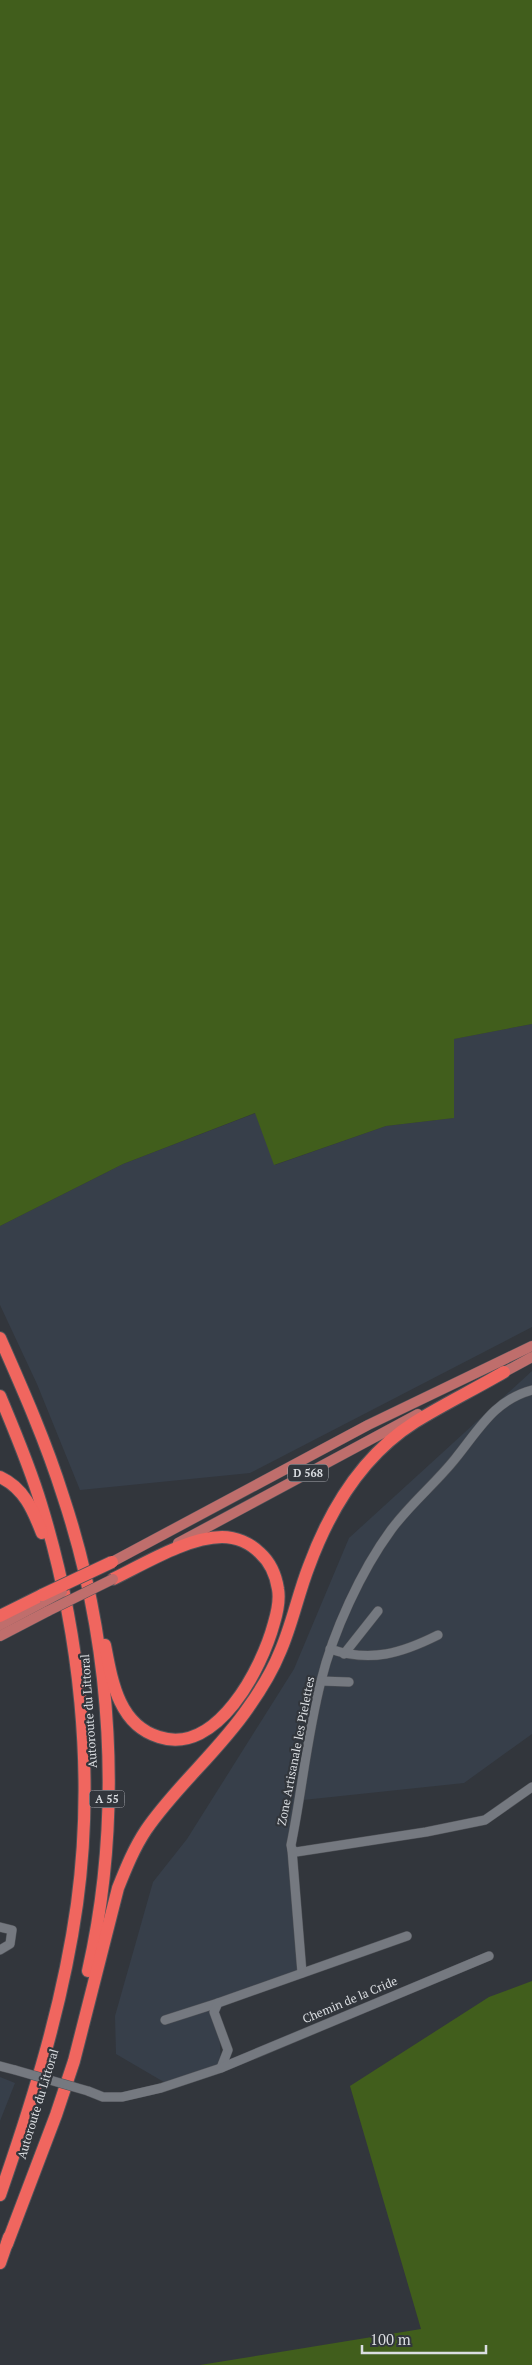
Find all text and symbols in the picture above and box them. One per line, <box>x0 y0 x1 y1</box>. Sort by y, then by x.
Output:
road number: D 568 <box>288 1465 328 1482</box>
street label: Autoroute du Littoral <box>77 1653 100 1769</box>
street label: Zone Artisanale les Pielettes <box>274 1675 317 1827</box>
road number: A 55 <box>90 1790 124 1808</box>
street label: Chemin de la Cride <box>300 1973 400 2026</box>
street label: Autoroute du Littoral <box>14 2047 61 2161</box>
scale bar <box>362 2322 486 2354</box>
text: 100 m <box>370 2329 411 2349</box>

